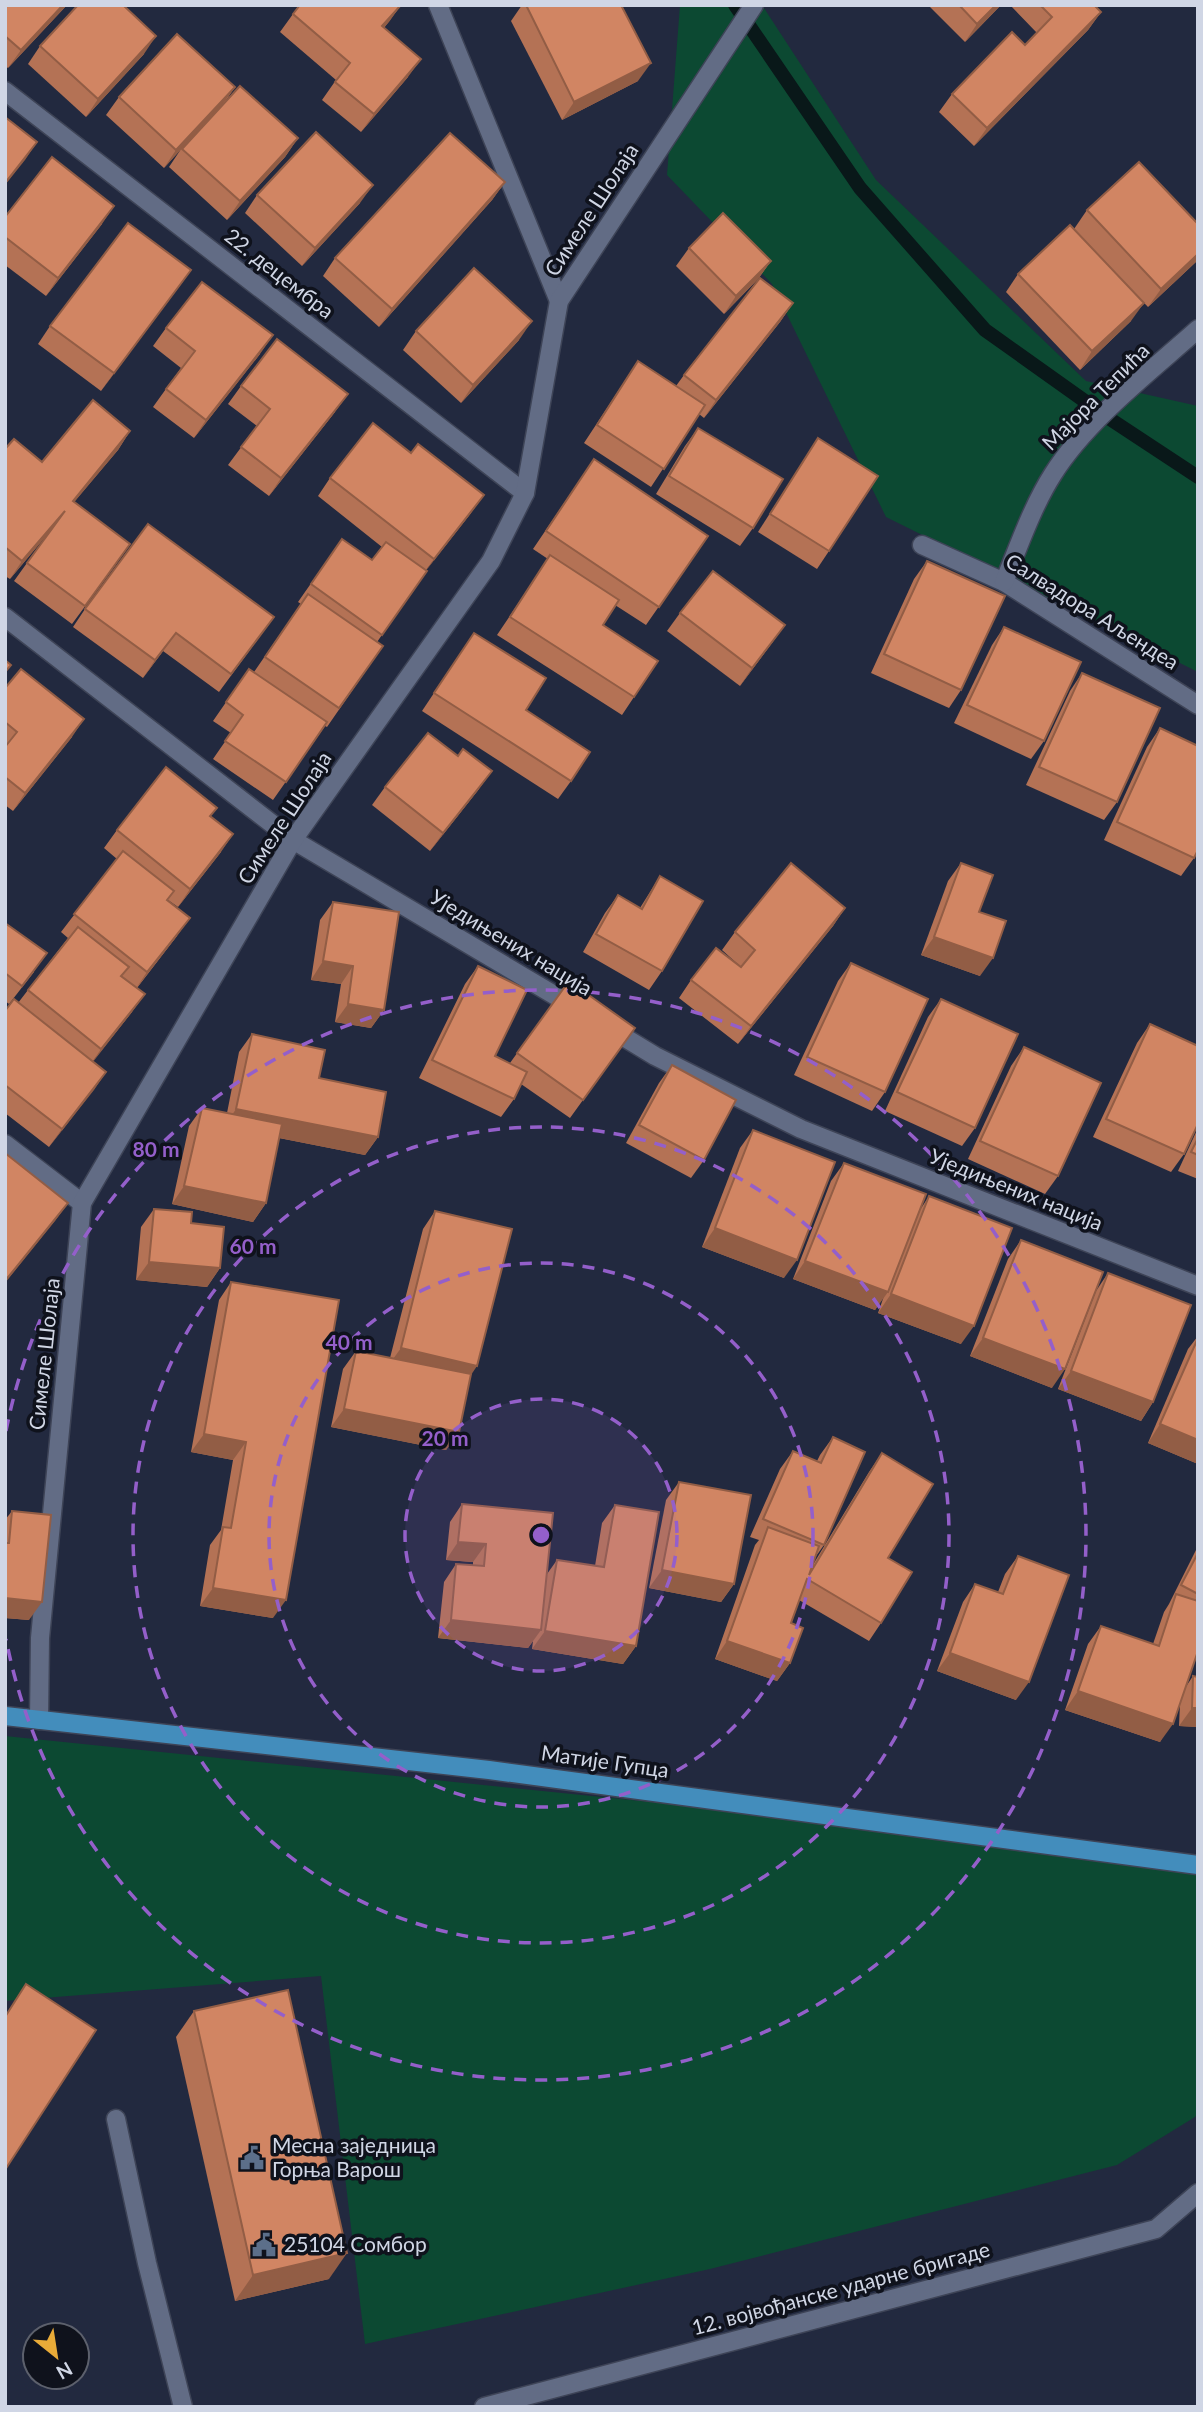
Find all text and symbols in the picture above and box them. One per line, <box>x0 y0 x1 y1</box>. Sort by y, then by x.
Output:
street label: Симеле Шолаја <box>539 138 643 280</box>
street label: 22. децембра <box>220 222 339 323</box>
street label: Мајора Тепића <box>1036 337 1154 455</box>
street label: Салвадора Аљендеа <box>1002 547 1184 674</box>
street label: Симеле Шолаја <box>232 746 336 888</box>
street label: Уједињених нација <box>426 883 597 1000</box>
text: 80 m <box>132 1136 180 1161</box>
street label: Уједињених нација <box>926 1142 1107 1235</box>
text: 60 m <box>229 1233 277 1258</box>
street label: Симеле Шолаја <box>23 1277 64 1431</box>
text: 40 m <box>325 1329 373 1354</box>
text: 20 m <box>421 1425 469 1450</box>
centre of rings <box>529 1523 553 1547</box>
street label: Матије Гупца <box>540 1739 671 1782</box>
place label: Месна заједница Горња Варош <box>272 2132 436 2181</box>
public building icon: Месна заједница Горња Варош <box>238 2144 266 2172</box>
public building icon: 25104 Сомбор <box>250 2231 278 2259</box>
place label: 25104 Сомбор <box>284 2231 427 2256</box>
street label: 12. војвођанске ударне бригаде <box>689 2236 992 2339</box>
north arrow <box>21 2321 91 2391</box>
text: N <box>53 2358 77 2385</box>

